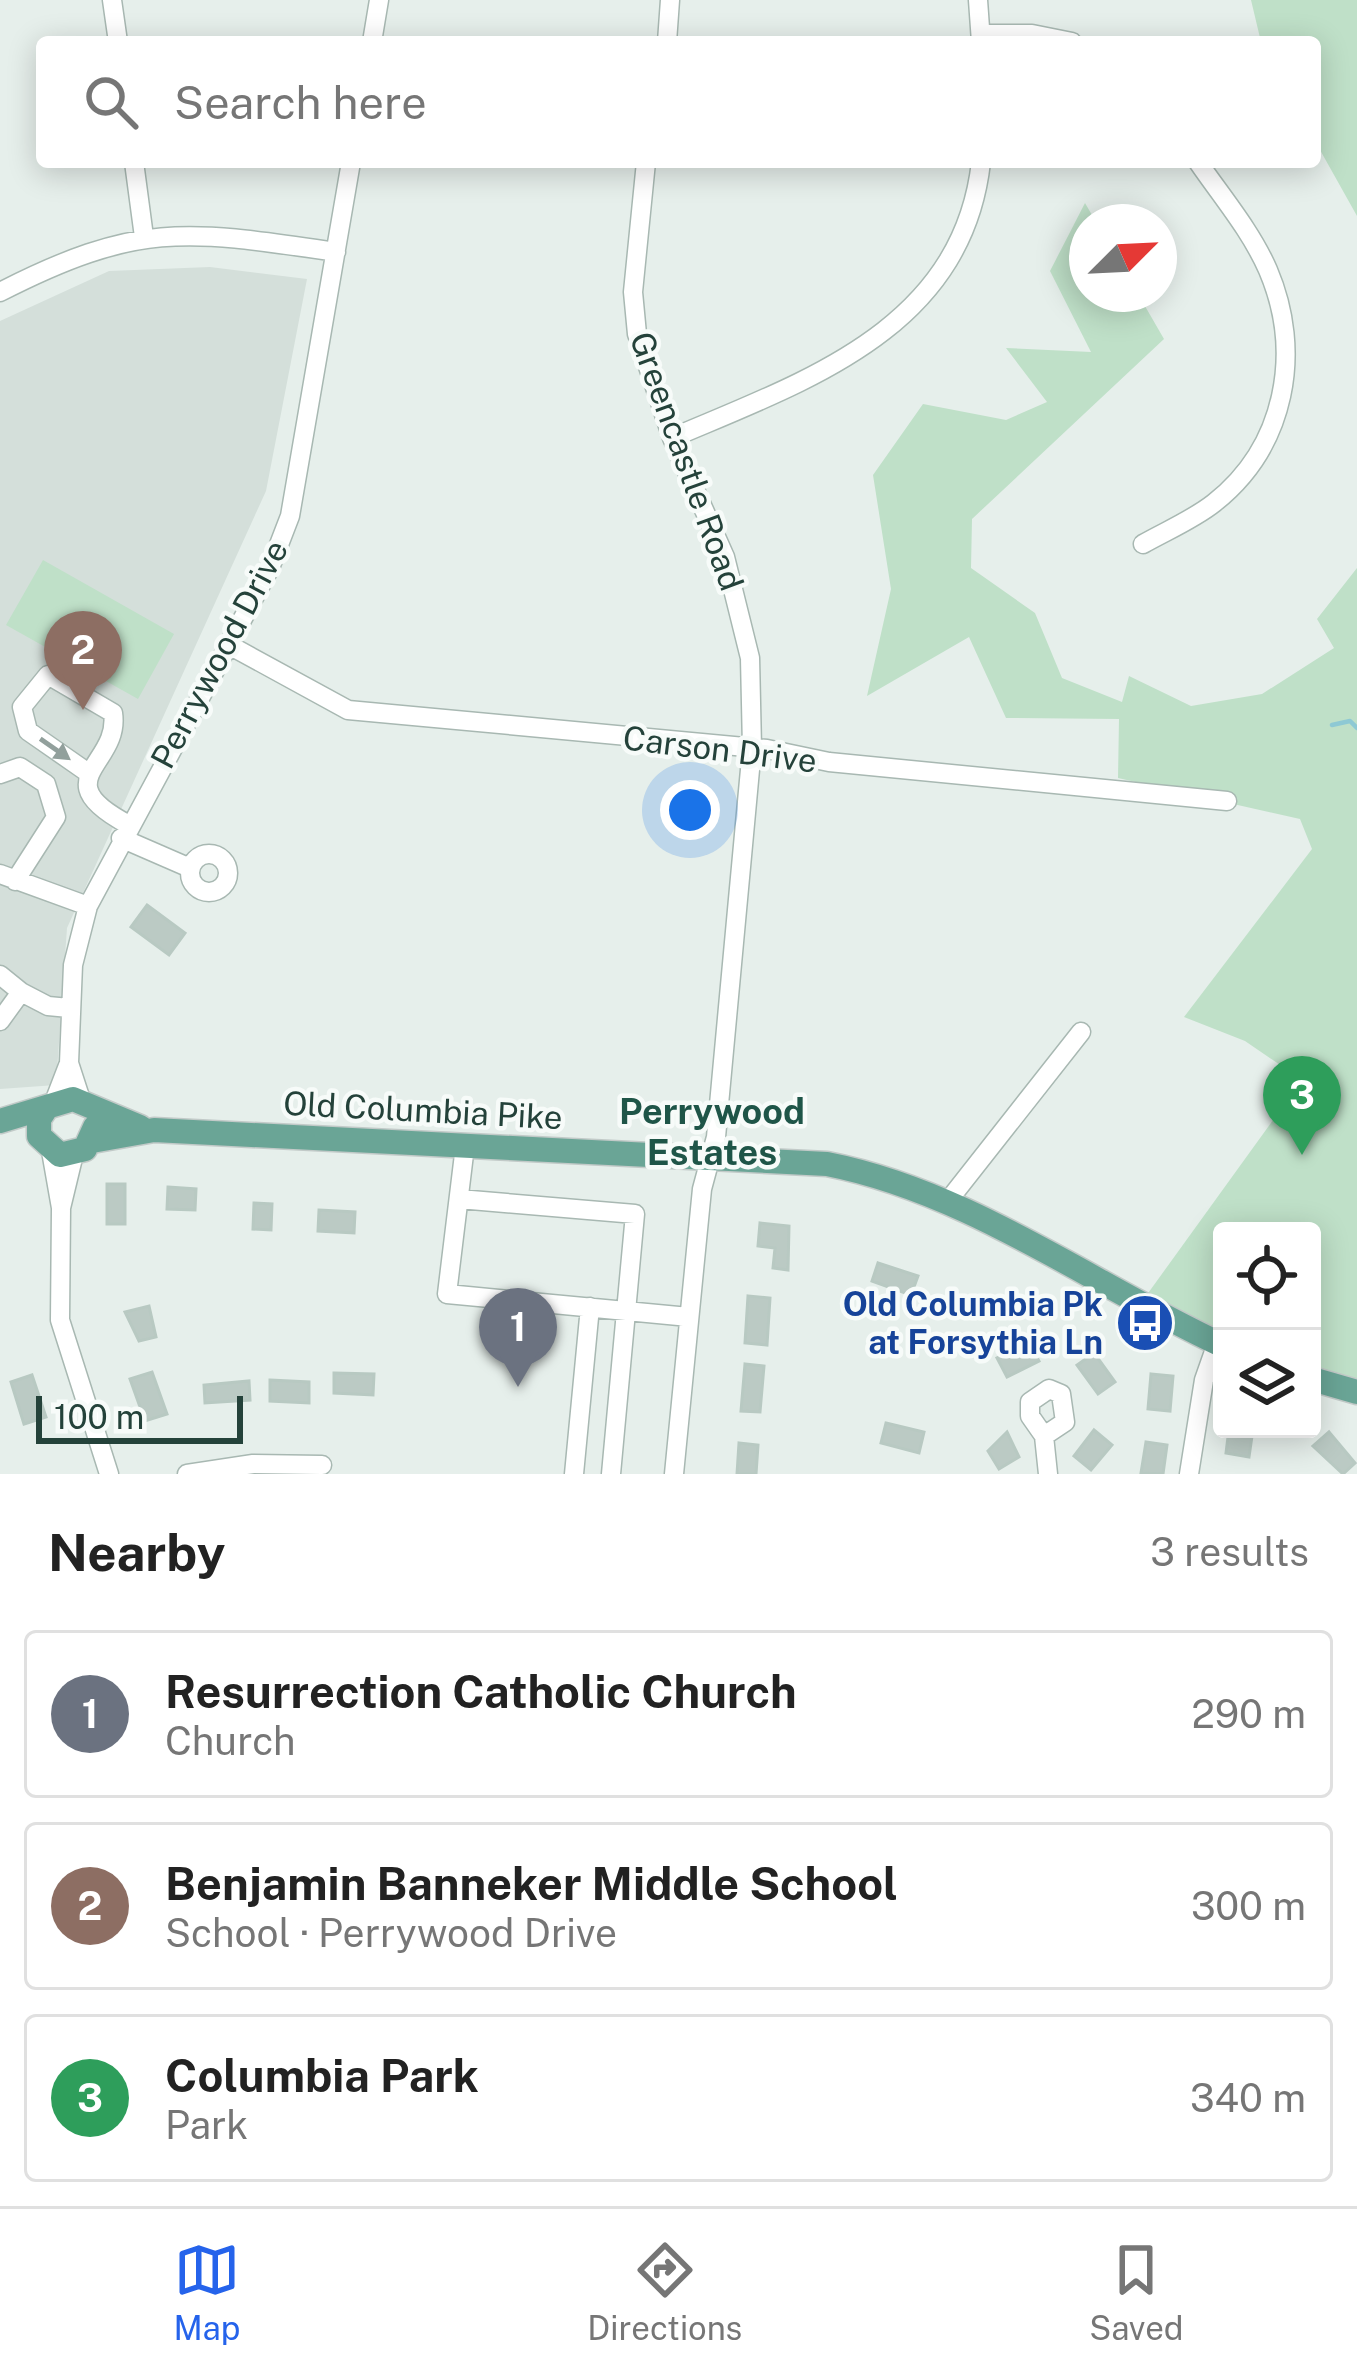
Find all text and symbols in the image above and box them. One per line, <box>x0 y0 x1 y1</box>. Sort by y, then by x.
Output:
search box <box>36 36 1321 168</box>
icon: search <box>78 69 144 135</box>
text: Search here <box>174 76 427 129</box>
north arrow <box>1069 204 1177 312</box>
street label: Greencastle Road <box>623 327 751 595</box>
street label: Perrywood Drive <box>143 533 295 775</box>
pin: 2 <box>44 611 122 710</box>
street label: Carson Drive <box>621 718 819 780</box>
one-way arrow <box>38 737 71 760</box>
your location <box>660 780 720 840</box>
pin: 3 <box>1263 1056 1341 1155</box>
street label: Old Columbia Pike <box>282 1084 564 1136</box>
district label: Perrywood Estates <box>619 1090 805 1173</box>
map controls <box>1213 1222 1321 1438</box>
button: locate <box>1213 1222 1321 1330</box>
place label: Old Columbia Pk at Forsythia Ln <box>843 1285 1103 1361</box>
pin: 1 <box>479 1288 557 1387</box>
bus stop icon: Old Columbia Pk at Forsythia Ln <box>1114 1292 1176 1354</box>
button: layers <box>1213 1330 1321 1438</box>
scale bar <box>36 1390 243 1443</box>
text: 100 m <box>54 1398 144 1436</box>
text: Nearby <box>48 1523 225 1582</box>
text: 3 results <box>1150 1529 1309 1575</box>
text: Resurrection Catholic Church <box>165 1665 797 1718</box>
text: 1 <box>82 1691 98 1737</box>
text: 290 m <box>1192 1691 1306 1737</box>
text: Church <box>165 1718 296 1764</box>
text: Benjamin Banneker Middle School <box>165 1857 898 1910</box>
text: 2 <box>78 1883 102 1929</box>
text: 300 m <box>1191 1883 1306 1929</box>
text: School · Perrywood Drive <box>165 1910 617 1956</box>
text: Columbia Park <box>165 2049 479 2102</box>
text: 3 <box>77 2075 103 2121</box>
text: 340 m <box>1190 2075 1306 2121</box>
text: Park <box>165 2102 248 2148</box>
tab: Map <box>173 2237 240 2347</box>
tab: Directions <box>587 2237 742 2347</box>
tab: Saved <box>1089 2237 1184 2347</box>

